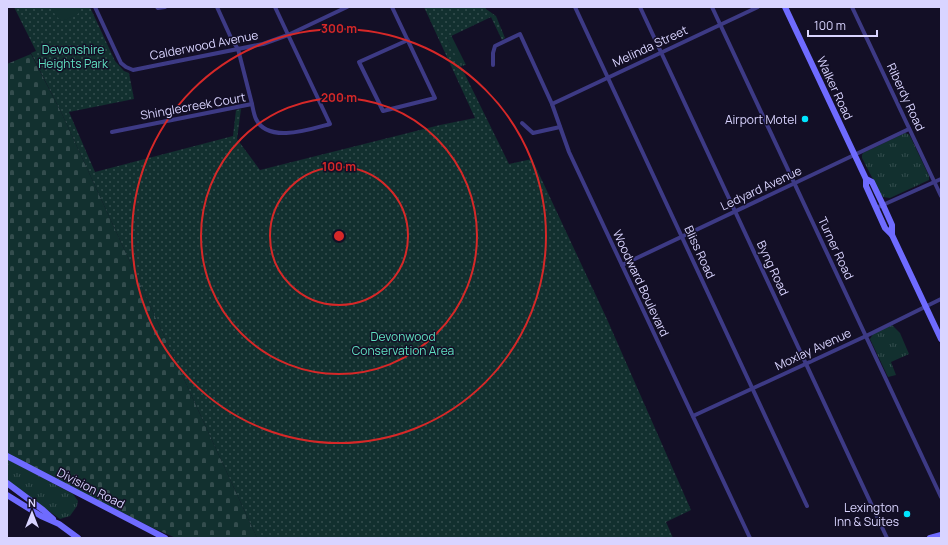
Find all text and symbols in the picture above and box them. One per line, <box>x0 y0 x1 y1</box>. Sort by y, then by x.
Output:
scale bar <box>808 12 877 38</box>
text: 100 m <box>814 17 846 34</box>
text: 300 m <box>321 20 357 37</box>
street label: Melinda Street <box>610 21 691 71</box>
street label: Calderwood Avenue <box>148 26 260 64</box>
park label: Devonshire Heights Park <box>38 41 109 72</box>
street label: Walker Road <box>813 54 857 122</box>
street label: Riberdy Road <box>883 60 929 134</box>
street label: Shinglecreek Court <box>139 88 247 124</box>
text: 200 m <box>321 89 357 106</box>
place label: Airport Motel <box>725 111 797 128</box>
marker: Airport Motel <box>800 114 810 124</box>
text: 100 m <box>322 158 356 175</box>
street label: Ledyard Avenue <box>718 162 804 214</box>
street label: Turner Road <box>814 214 858 282</box>
street label: Bliss Road <box>680 223 720 281</box>
street label: Woodward Boulevard <box>609 227 673 339</box>
centre of rings <box>332 229 346 243</box>
street label: Byng Road <box>753 238 793 298</box>
street label: Moxlay Avenue <box>772 324 854 374</box>
park label: Devonwood Conservation Area <box>352 328 454 359</box>
street label: Division Road <box>54 464 128 512</box>
north arrow <box>12 493 52 533</box>
text: N <box>28 495 36 510</box>
place label: Lexington Inn & Suites <box>834 499 899 530</box>
marker: Lexington Inn & Suites <box>902 509 912 519</box>

